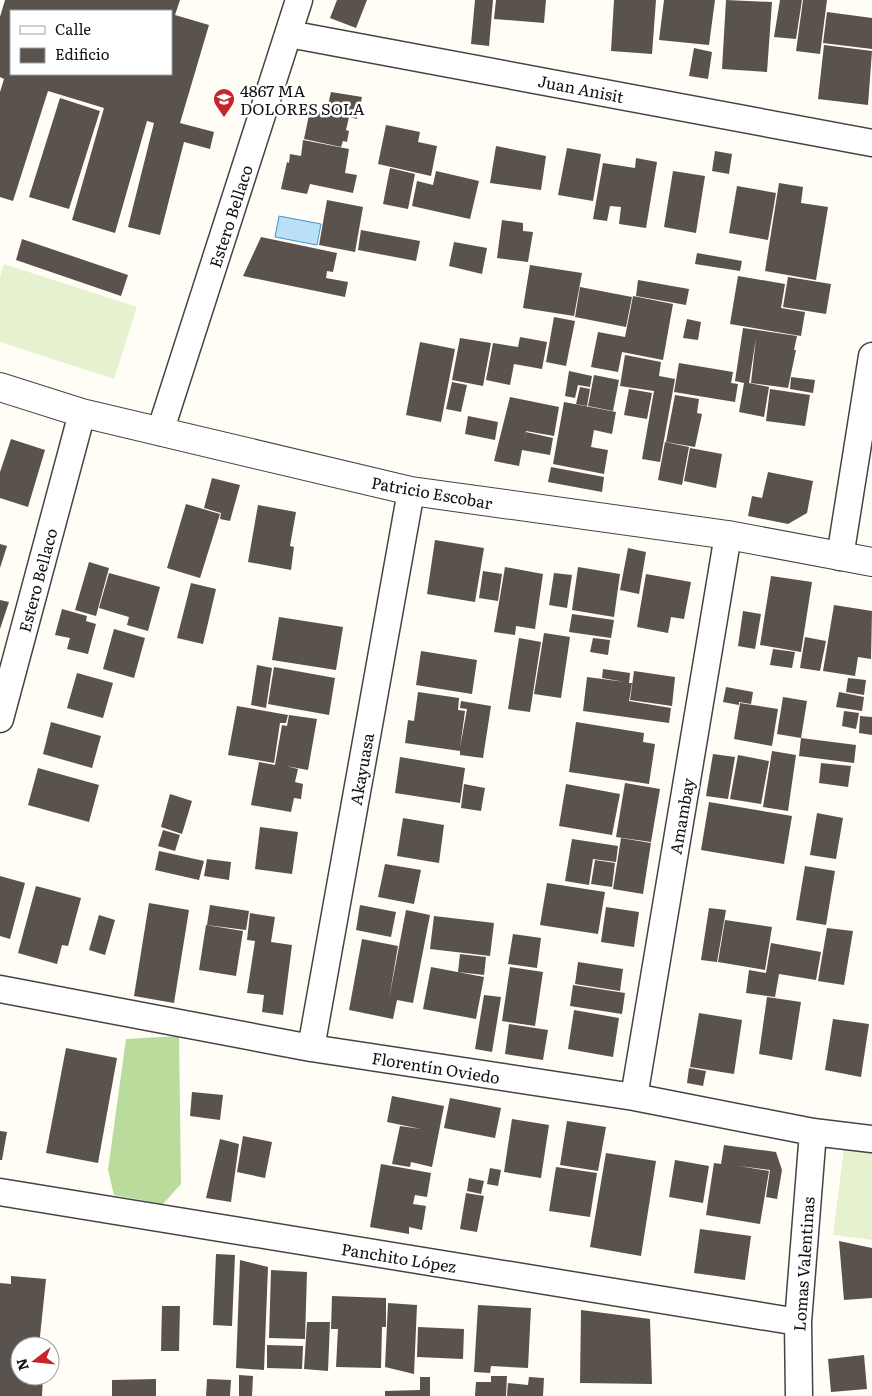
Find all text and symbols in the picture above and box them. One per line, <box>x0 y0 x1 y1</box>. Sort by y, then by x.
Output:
legend <box>10 10 172 75</box>
text: Calle <box>55 17 91 40</box>
text: Edificio <box>55 42 110 65</box>
street label: Juan Anisit <box>536 68 626 108</box>
place label: 4867 MA DOLORES SOLA <box>240 78 365 120</box>
school or university icon: 4867 MA DOLORES SOLA <box>212 87 236 118</box>
street label: Estero Bellaco <box>202 161 258 271</box>
street label: Patricio Escobar <box>370 470 495 515</box>
street label: Estero Bellaco <box>12 525 62 635</box>
street label: Akayuasa <box>343 731 379 807</box>
street label: Amambay <box>662 775 700 856</box>
street label: Florentín Oviedo <box>370 1045 502 1089</box>
street label: Lomas Valentinas <box>786 1196 820 1332</box>
street label: Panchito López <box>340 1236 458 1278</box>
north arrow <box>10 1336 60 1386</box>
text: N <box>10 1356 33 1373</box>

